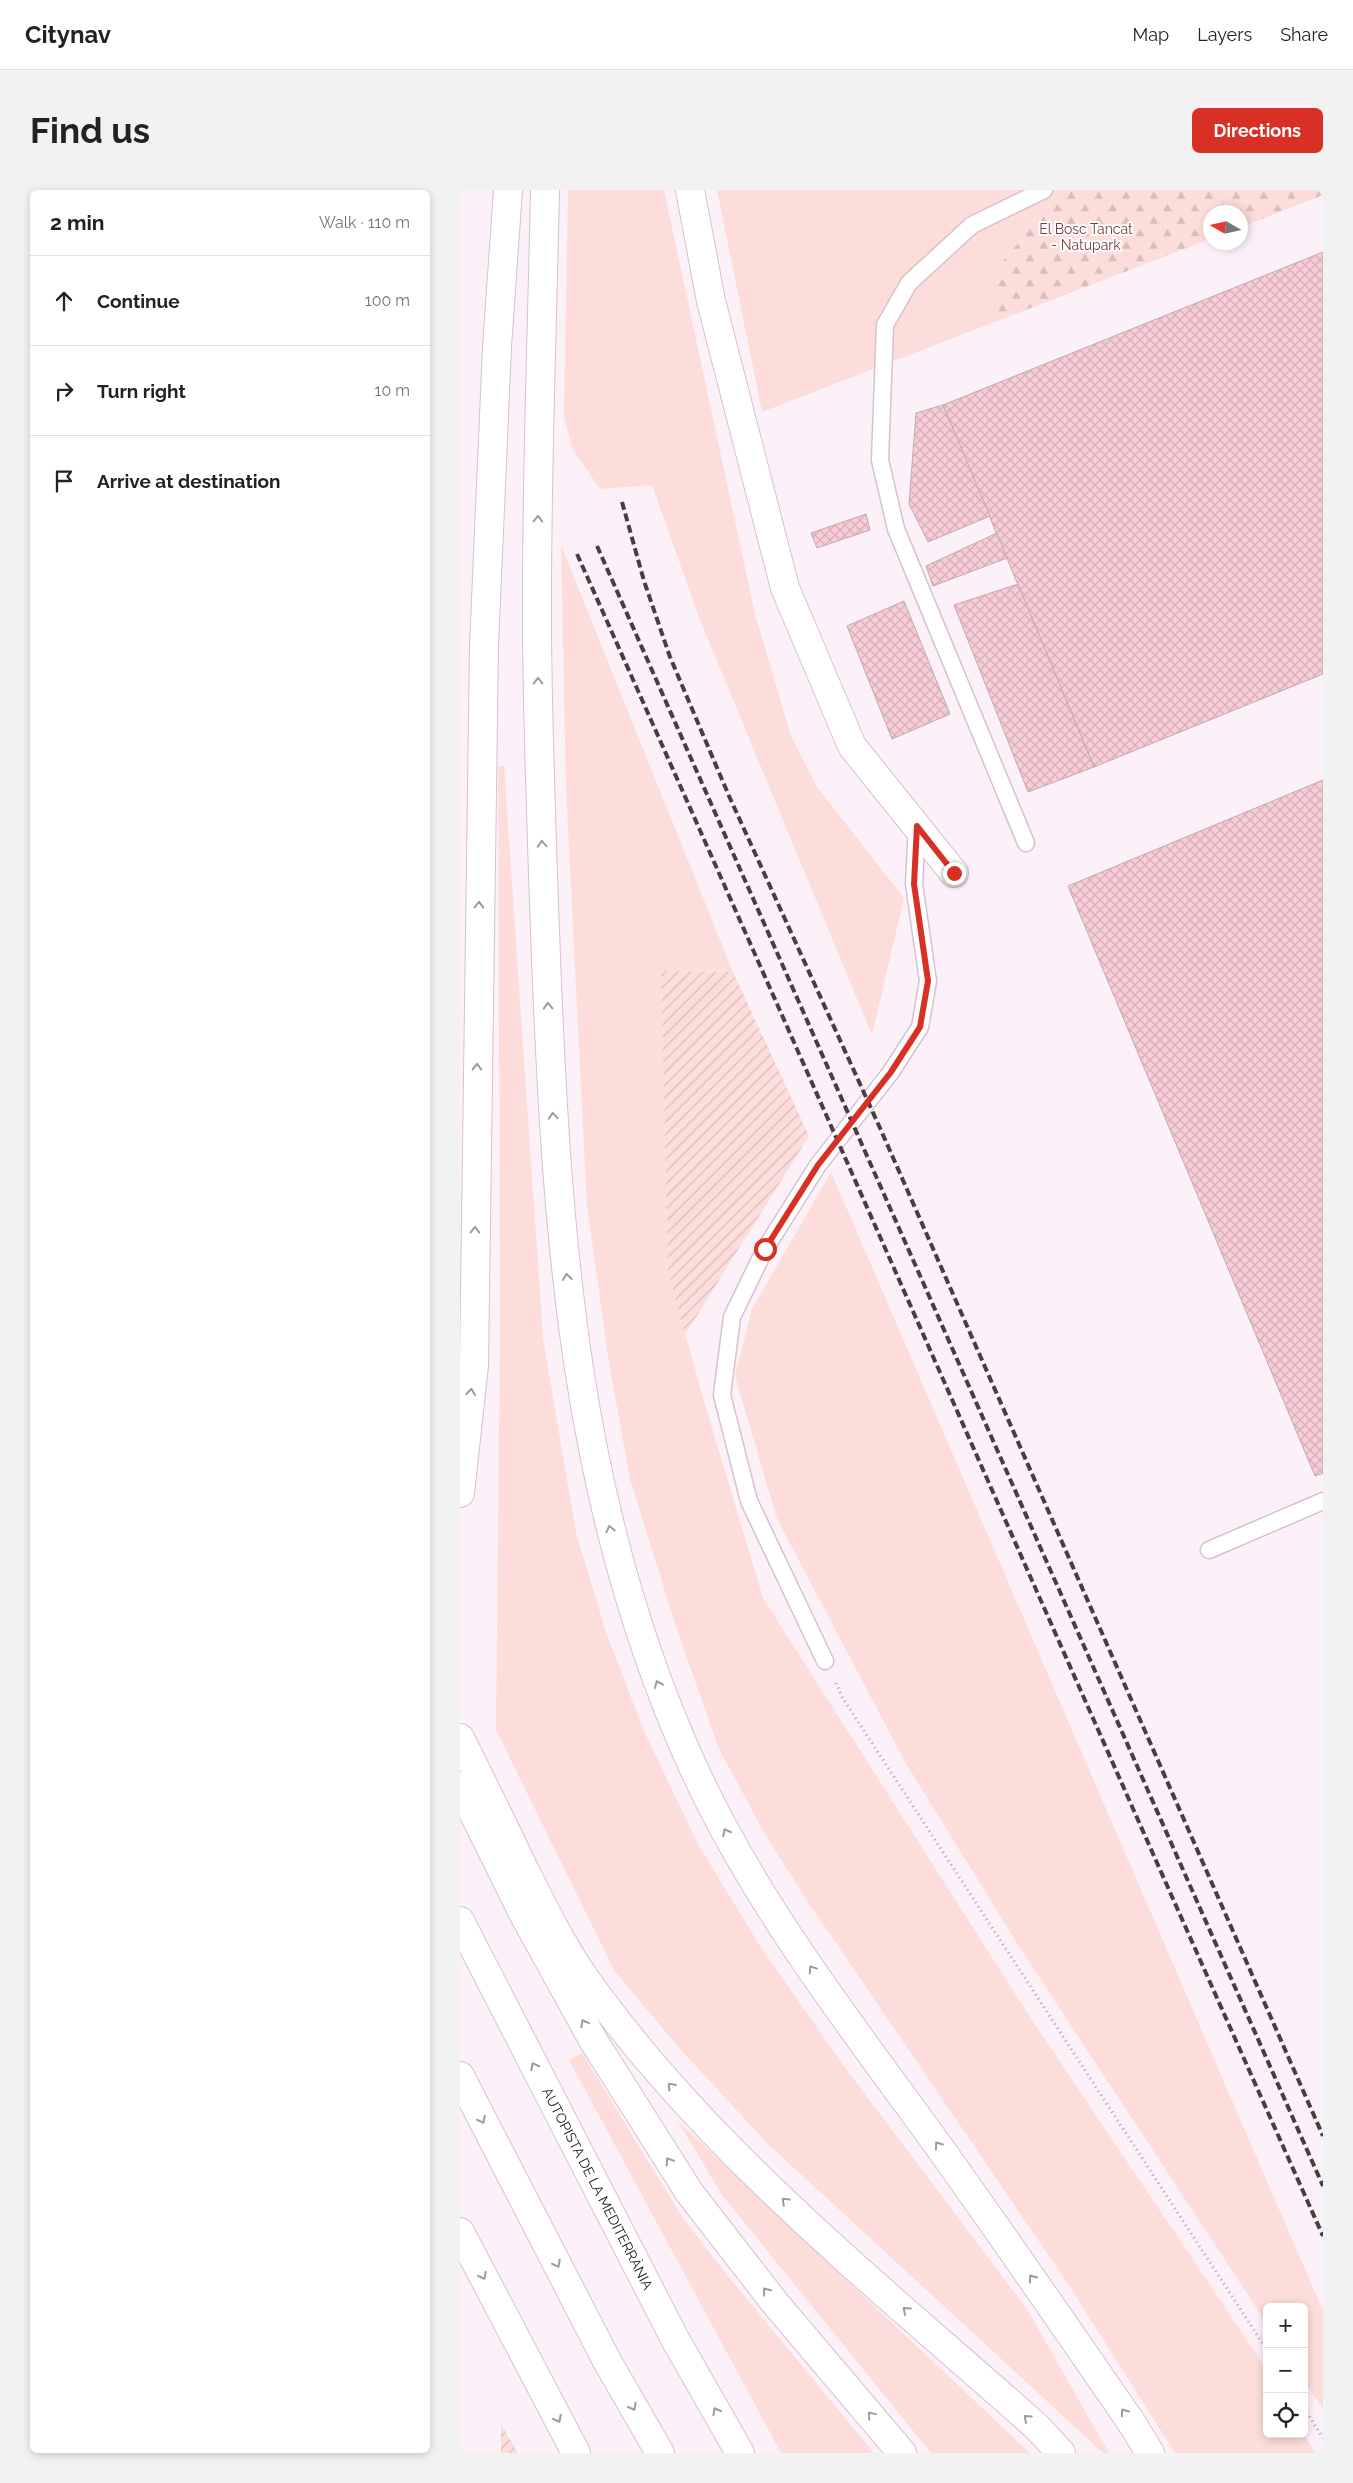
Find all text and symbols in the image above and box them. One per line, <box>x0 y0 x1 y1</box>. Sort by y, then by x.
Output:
text: Citynav <box>25 20 111 49</box>
text: Map <box>1133 24 1169 45</box>
text: Layers <box>1197 24 1252 45</box>
text: Share <box>1280 24 1328 45</box>
button: Directions <box>1192 108 1323 153</box>
text: Find us <box>30 110 150 151</box>
north arrow <box>1203 205 1248 250</box>
text: 2 min <box>50 210 104 235</box>
text: Walk · 110 m <box>319 213 410 232</box>
park label: El Bosc Tancat - Natupark <box>1039 221 1133 253</box>
icon: ahead <box>50 287 78 315</box>
text: Continue <box>97 290 180 312</box>
text: 100 m <box>365 291 410 310</box>
icon: right <box>50 377 78 405</box>
text: Turn right <box>97 380 186 402</box>
text: 10 m <box>375 381 410 400</box>
icon: arrive <box>50 467 78 495</box>
text: Arrive at destination <box>97 470 281 492</box>
one-way arrow <box>533 514 544 522</box>
one-way arrow <box>533 677 543 684</box>
one-way arrow <box>536 839 547 847</box>
route end <box>943 862 966 885</box>
one-way arrow <box>474 900 484 908</box>
one-way arrow <box>542 1002 553 1010</box>
one-way arrow <box>472 1063 482 1070</box>
one-way arrow <box>548 1111 559 1119</box>
one-way arrow <box>470 1225 481 1233</box>
route start <box>754 1238 777 1261</box>
one-way arrow <box>562 1273 573 1281</box>
one-way arrow <box>465 1388 476 1396</box>
one-way arrow <box>605 1524 616 1533</box>
one-way arrow <box>654 1680 665 1689</box>
one-way arrow <box>722 1828 732 1837</box>
one-way arrow <box>809 1965 818 1975</box>
one-way arrow <box>580 2019 590 2028</box>
one-way arrow <box>530 2062 540 2071</box>
one-way arrow <box>668 2082 677 2091</box>
street label: AUTOPISTA DE LA MEDITERRÀNIA <box>539 2085 657 2293</box>
one-way arrow <box>476 2114 486 2123</box>
one-way arrow <box>935 2141 944 2151</box>
one-way arrow <box>666 2157 675 2167</box>
one-way arrow <box>782 2198 791 2207</box>
one-way arrow <box>551 2259 561 2268</box>
one-way arrow <box>476 2270 486 2279</box>
one-way arrow <box>1028 2274 1038 2283</box>
one-way arrow <box>763 2288 771 2297</box>
map controls <box>1263 2303 1308 2438</box>
button: + <box>1263 2303 1308 2348</box>
one-way arrow <box>902 2307 911 2316</box>
button: − <box>1263 2348 1308 2393</box>
button: locate <box>1263 2393 1308 2438</box>
one-way arrow <box>627 2402 637 2411</box>
one-way arrow <box>712 2407 722 2416</box>
one-way arrow <box>1121 2408 1130 2418</box>
one-way arrow <box>867 2412 876 2421</box>
one-way arrow <box>552 2414 562 2423</box>
one-way arrow <box>1024 2415 1033 2424</box>

